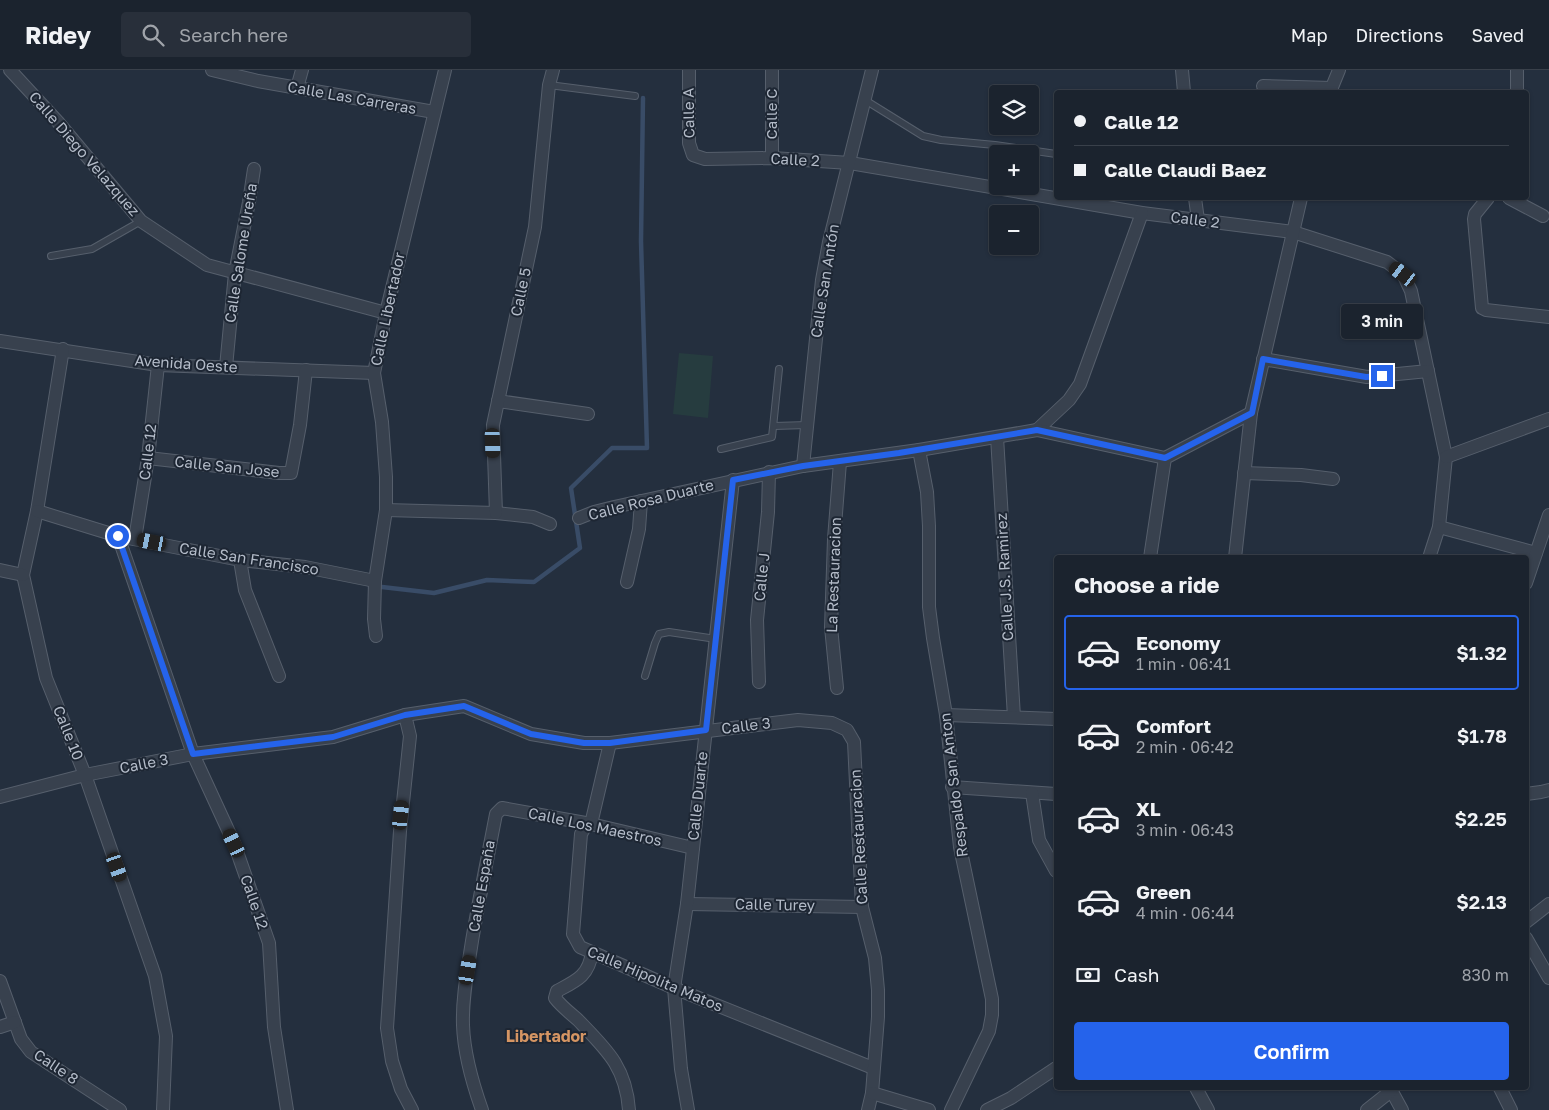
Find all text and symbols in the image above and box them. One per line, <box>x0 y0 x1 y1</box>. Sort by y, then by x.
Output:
search box <box>121 12 471 57</box>
text: Ridey <box>25 20 91 49</box>
icon: search <box>139 21 167 49</box>
text: Search here <box>179 23 288 46</box>
text: Map <box>1291 24 1327 46</box>
text: Directions <box>1355 24 1443 46</box>
text: Saved <box>1471 24 1524 46</box>
street label: Calle Las Carreras <box>286 77 418 117</box>
map controls <box>989 85 1039 255</box>
button: layers <box>989 85 1039 135</box>
street label: Calle Diego Velazquez <box>26 87 144 220</box>
street label: Calle A <box>679 88 697 138</box>
street label: Calle C <box>762 89 780 139</box>
text: Calle 12 <box>1104 110 1178 133</box>
button: + <box>989 145 1039 195</box>
street label: Calle 2 <box>770 149 820 169</box>
text: Calle Claudi Baez <box>1104 158 1266 181</box>
street label: Calle Salome Ureña <box>220 182 260 324</box>
button: − <box>989 205 1039 255</box>
street label: Calle 2 <box>1170 207 1221 231</box>
street label: Calle San Antón <box>806 223 842 339</box>
street label: Calle Libertador <box>366 250 408 367</box>
car <box>1386 259 1419 289</box>
street label: Calle 5 <box>506 266 534 318</box>
callout: 3 min <box>1341 304 1423 338</box>
text: 3 min <box>1361 311 1403 331</box>
street label: Avenida Oeste <box>134 350 238 376</box>
route end <box>1371 365 1393 387</box>
street label: Calle 12 <box>135 423 159 481</box>
car <box>484 428 501 458</box>
street label: Calle San Jose <box>174 452 281 481</box>
street label: Calle Rosa Duarte <box>586 475 716 523</box>
street label: Calle J.S. Ramirez <box>992 512 1016 642</box>
street label: La Restauracion <box>822 517 844 633</box>
route start <box>107 525 129 547</box>
car <box>135 532 168 552</box>
street label: Calle San Francisco <box>178 538 320 578</box>
street label: Calle J <box>749 552 773 602</box>
text: Choose a ride <box>1074 571 1220 598</box>
icon: car <box>1076 630 1121 675</box>
text: Economy <box>1136 631 1221 654</box>
text: $1.32 <box>1456 641 1507 664</box>
text: 1 min · 06:41 <box>1136 654 1231 674</box>
street label: Calle 10 <box>50 703 88 762</box>
street label: Respaldo San Anton <box>935 712 971 858</box>
street label: Calle 3 <box>720 713 771 737</box>
icon: car <box>1076 713 1121 758</box>
text: Comfort <box>1136 714 1211 737</box>
text: $1.78 <box>1457 724 1507 747</box>
text: 2 min · 06:42 <box>1136 737 1234 757</box>
street label: Calle 3 <box>118 749 170 777</box>
street label: Calle Duarte <box>683 750 711 841</box>
street label: Calle Restauracion <box>845 769 871 905</box>
icon: car <box>1076 796 1121 841</box>
text: XL <box>1136 797 1161 820</box>
car <box>391 799 410 831</box>
street label: Calle Los Maestros <box>527 803 664 849</box>
text: $2.25 <box>1454 807 1507 830</box>
text: 3 min · 06:43 <box>1136 820 1234 840</box>
car <box>220 826 247 860</box>
street label: Calle España <box>464 838 498 933</box>
car <box>105 850 128 884</box>
street label: Calle 12 <box>237 872 273 931</box>
icon: car <box>1076 879 1121 924</box>
text: Green <box>1136 880 1191 903</box>
text: $2.13 <box>1456 890 1507 913</box>
street label: Calle Turey <box>735 894 816 914</box>
text: 4 min · 06:44 <box>1136 903 1235 923</box>
street label: Calle Hipolita Matos <box>585 941 726 1015</box>
car <box>458 954 477 986</box>
icon: cash <box>1074 961 1102 989</box>
text: Cash <box>1114 963 1159 986</box>
text: 830 m <box>1462 965 1509 985</box>
button: Confirm <box>1074 1022 1509 1080</box>
district label: Libertador <box>506 1026 586 1046</box>
street label: Calle 8 <box>31 1045 82 1088</box>

